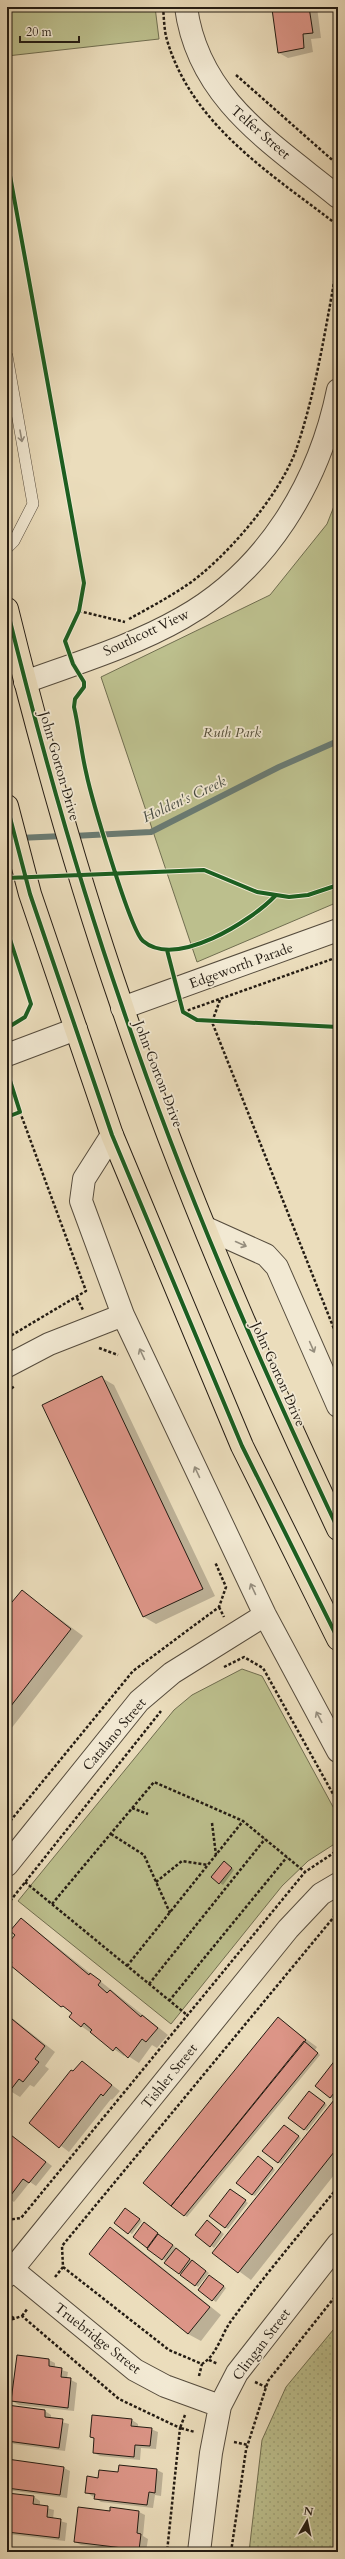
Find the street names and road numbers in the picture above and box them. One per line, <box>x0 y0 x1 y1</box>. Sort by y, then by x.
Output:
street label: Telfer Street <box>227 101 295 164</box>
street label: Southcott View <box>100 604 193 661</box>
street label: John Gorton Drive <box>34 707 84 823</box>
street label: Edgeworth Parade <box>187 938 296 993</box>
street label: John Gorton Drive <box>129 1016 188 1130</box>
street label: John Gorton Drive <box>246 1317 310 1430</box>
street label: Catalano Street <box>78 1693 151 1775</box>
street label: Tishler Street <box>137 2039 202 2113</box>
street label: Truebridge Street <box>50 2299 145 2379</box>
street label: Clingan Street <box>228 2304 295 2384</box>

